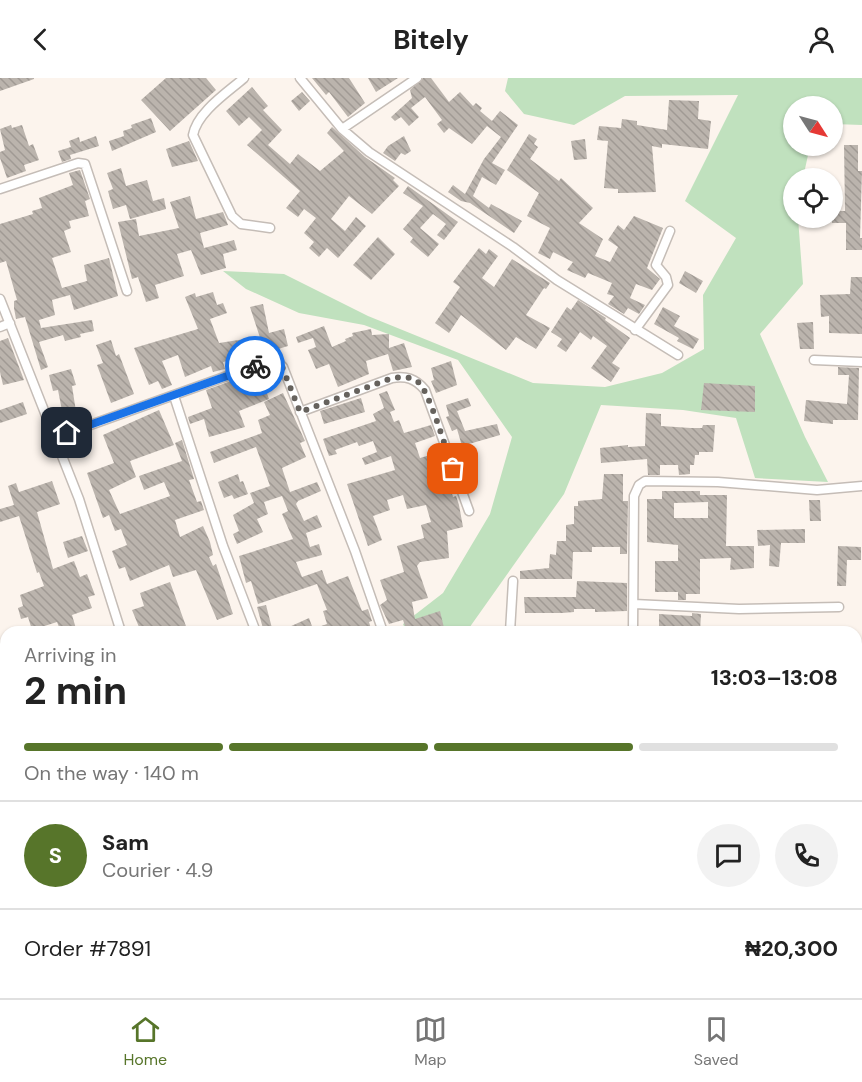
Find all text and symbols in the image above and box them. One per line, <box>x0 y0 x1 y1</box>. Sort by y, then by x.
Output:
text: Bitely <box>393 22 469 57</box>
icon: back <box>24 23 57 56</box>
icon: person <box>805 23 838 56</box>
north arrow <box>783 96 843 156</box>
map controls <box>783 96 843 228</box>
button: locate <box>783 168 843 228</box>
courier <box>225 336 285 396</box>
icon: bike <box>239 350 272 383</box>
pin <box>41 407 92 458</box>
icon: home <box>50 416 83 449</box>
pin <box>427 443 478 494</box>
icon: bag <box>436 452 469 485</box>
text: Arriving in <box>24 642 116 668</box>
text: 13:03–13:08 <box>711 663 838 692</box>
text: 2 min <box>24 665 127 716</box>
text: On the way · 140 m <box>24 760 199 786</box>
button: chat <box>697 824 760 887</box>
button: phone <box>775 824 838 887</box>
text: Sam <box>102 828 149 857</box>
text: S <box>49 841 62 870</box>
text: Courier · 4.9 <box>102 857 213 883</box>
text: Order #7891 <box>24 934 151 963</box>
text: ₦20,300 <box>745 934 838 963</box>
tab: Home <box>123 1013 167 1070</box>
tab: Map <box>414 1013 447 1070</box>
tab: Saved <box>694 1013 739 1070</box>

